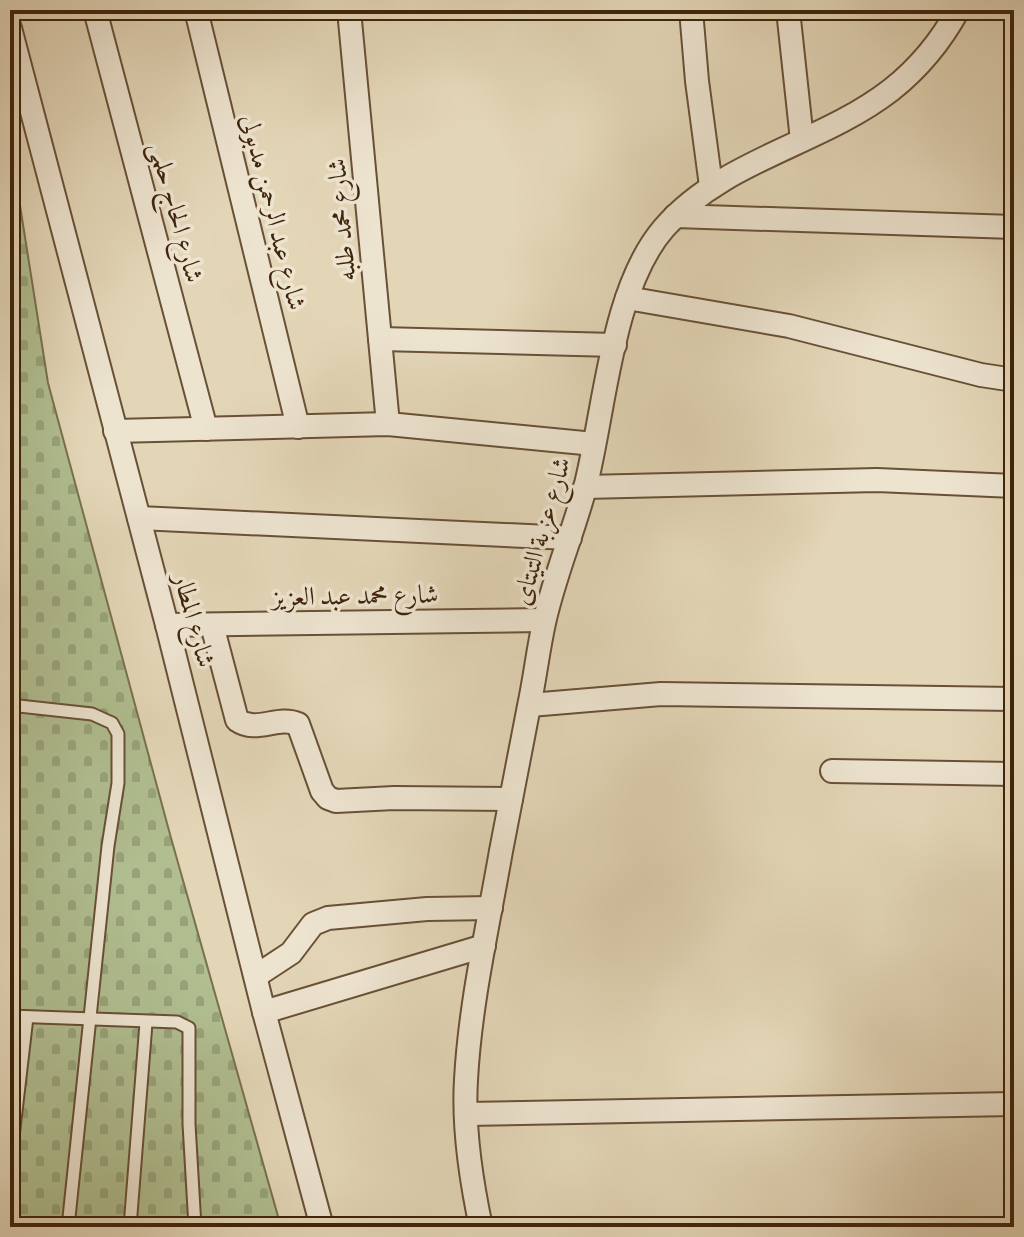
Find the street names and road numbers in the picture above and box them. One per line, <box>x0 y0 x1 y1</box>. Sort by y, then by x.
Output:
street label: شارع عبد الرحمن مدبولى <box>228 111 313 315</box>
street label: شارع الحاج حلمى <box>135 138 210 288</box>
street label: شارع محمد طلبه <box>321 157 368 283</box>
street label: شارع عزبة التيتاى <box>506 453 583 610</box>
street label: شارع المطار <box>161 567 222 672</box>
street label: شارع محمد عبد العزيز <box>268 579 439 619</box>

